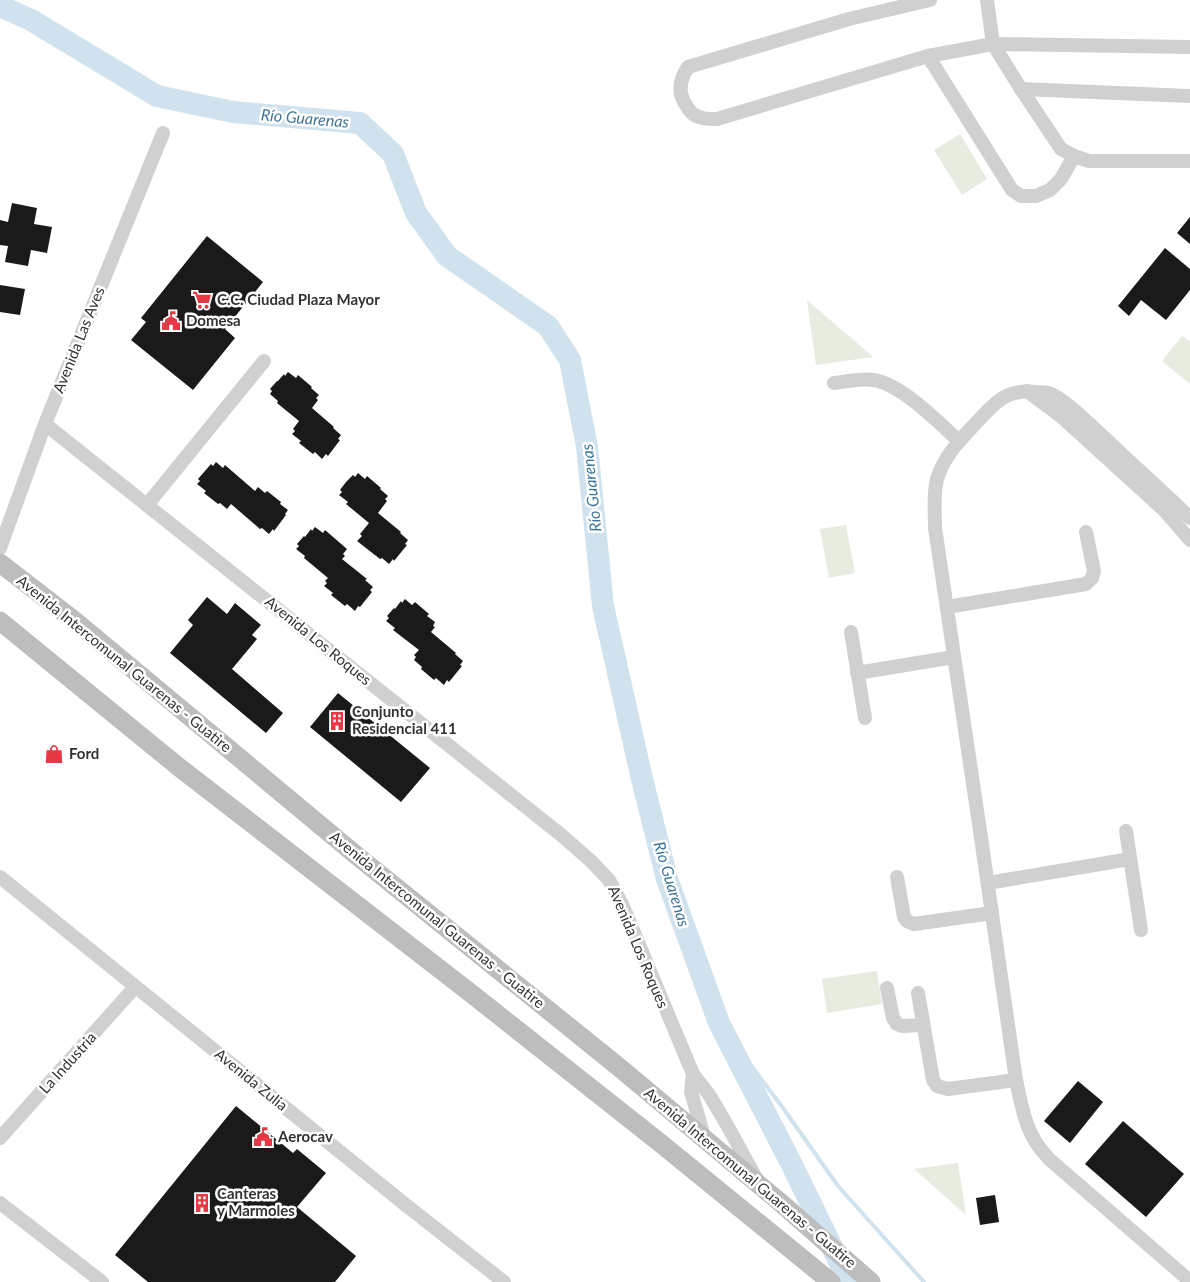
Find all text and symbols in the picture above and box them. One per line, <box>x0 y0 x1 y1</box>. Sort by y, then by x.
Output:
water label: Río Guarenas <box>260 104 350 131</box>
street label: Avenida Las Aves <box>49 284 108 395</box>
supermarket icon: C.C. Ciudad Plaza Mayor <box>191 289 213 311</box>
place label: C.C. Ciudad Plaza Mayor <box>217 290 380 308</box>
public building icon: Domesa <box>160 310 182 332</box>
place label: Domesa <box>186 311 241 329</box>
water label: Río Guarenas <box>576 443 605 533</box>
street label: Avenida Intercomunal Guarenas - Guatire <box>14 571 236 756</box>
street label: Avenida Los Roques <box>262 592 375 689</box>
place label: Conjunto Residencial 411 <box>352 702 457 737</box>
building icon: Conjunto Residencial 411 <box>326 710 348 732</box>
shop icon: Ford <box>43 743 65 765</box>
place label: Ford <box>69 744 99 762</box>
street label: Avenida Intercomunal Guarenas - Guatire <box>327 827 549 1012</box>
water label: Río Guarenas <box>650 839 695 929</box>
street label: Avenida Los Roques <box>605 883 673 1011</box>
street label: La Industria <box>35 1028 100 1097</box>
street label: Avenida Zulia <box>212 1044 292 1114</box>
street label: Avenida Intercomunal Guarenas - Guatire <box>641 1083 860 1271</box>
public building icon: Aerocav <box>252 1126 274 1148</box>
place label: Aerocav <box>277 1127 333 1145</box>
place label: Canteras y Marmoles <box>217 1184 295 1219</box>
building icon: Canteras y Marmoles <box>191 1192 213 1214</box>

